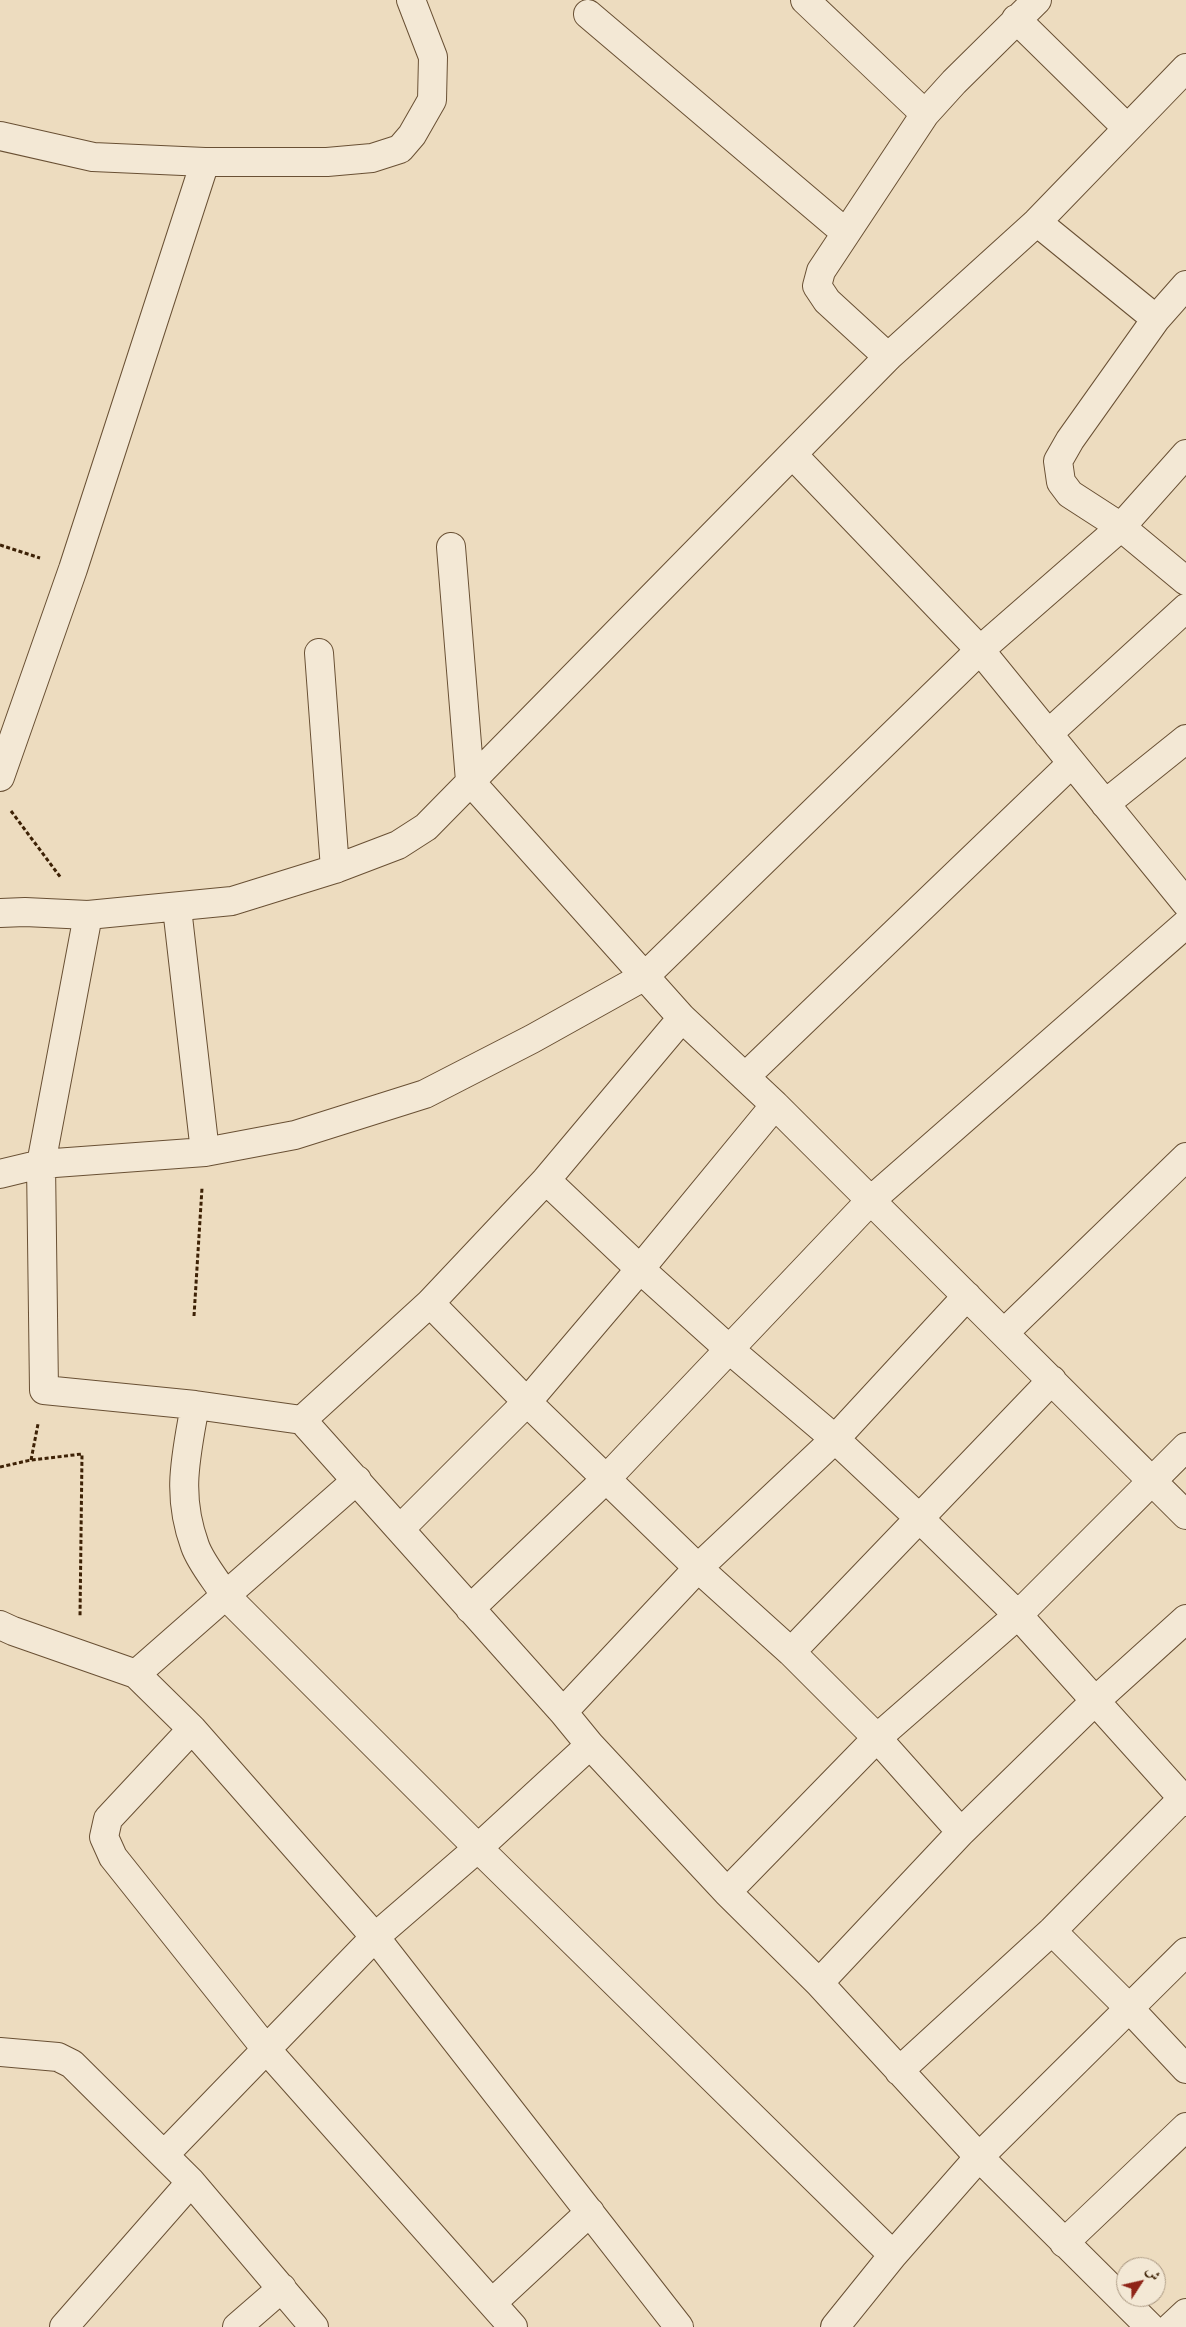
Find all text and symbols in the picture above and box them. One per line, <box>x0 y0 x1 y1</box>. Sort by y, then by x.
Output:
north arrow <box>1116 2257 1166 2307</box>
text: ش <box>1142 2263 1164 2284</box>

